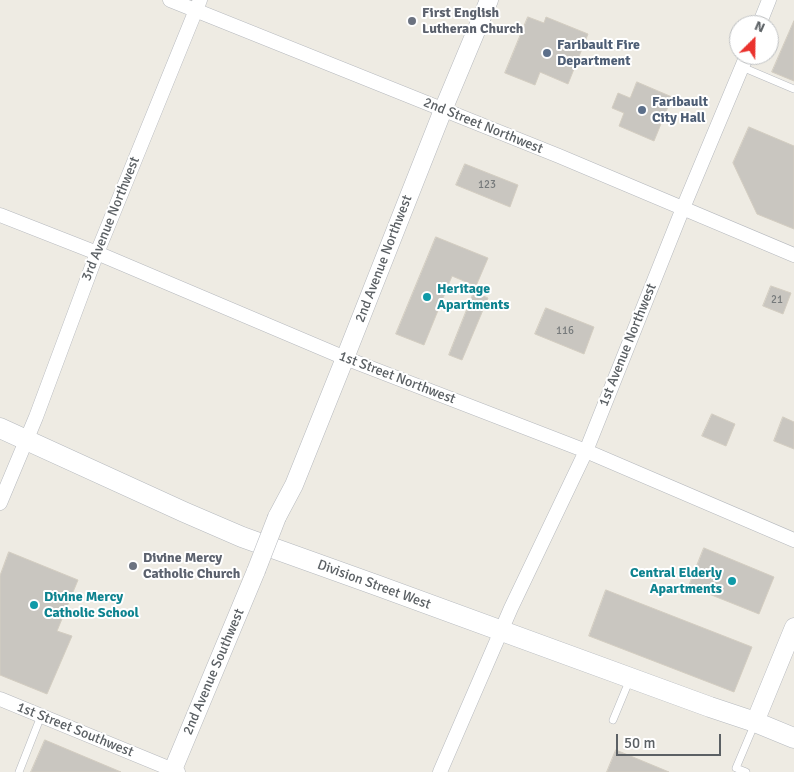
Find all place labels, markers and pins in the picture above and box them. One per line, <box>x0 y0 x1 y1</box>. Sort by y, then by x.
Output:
place label: First English Lutheran Church <box>422 5 523 38</box>
marker: First English Lutheran Church <box>406 15 418 27</box>
place label: Faribault Fire Department <box>557 37 640 70</box>
marker: Faribault Fire Department <box>541 47 553 59</box>
place label: Faribault City Hall <box>652 94 708 126</box>
marker: Faribault City Hall <box>636 104 648 116</box>
place label: Heritage Apartments <box>437 281 509 314</box>
marker: Heritage Apartments <box>421 291 433 303</box>
place label: Divine Mercy Catholic Church <box>143 550 240 582</box>
marker: Divine Mercy Catholic Church <box>127 560 139 572</box>
place label: Central Elderly Apartments <box>630 565 722 598</box>
marker: Central Elderly Apartments <box>726 575 738 587</box>
place label: Divine Mercy Catholic School <box>44 589 139 622</box>
marker: Divine Mercy Catholic School <box>28 599 40 611</box>

